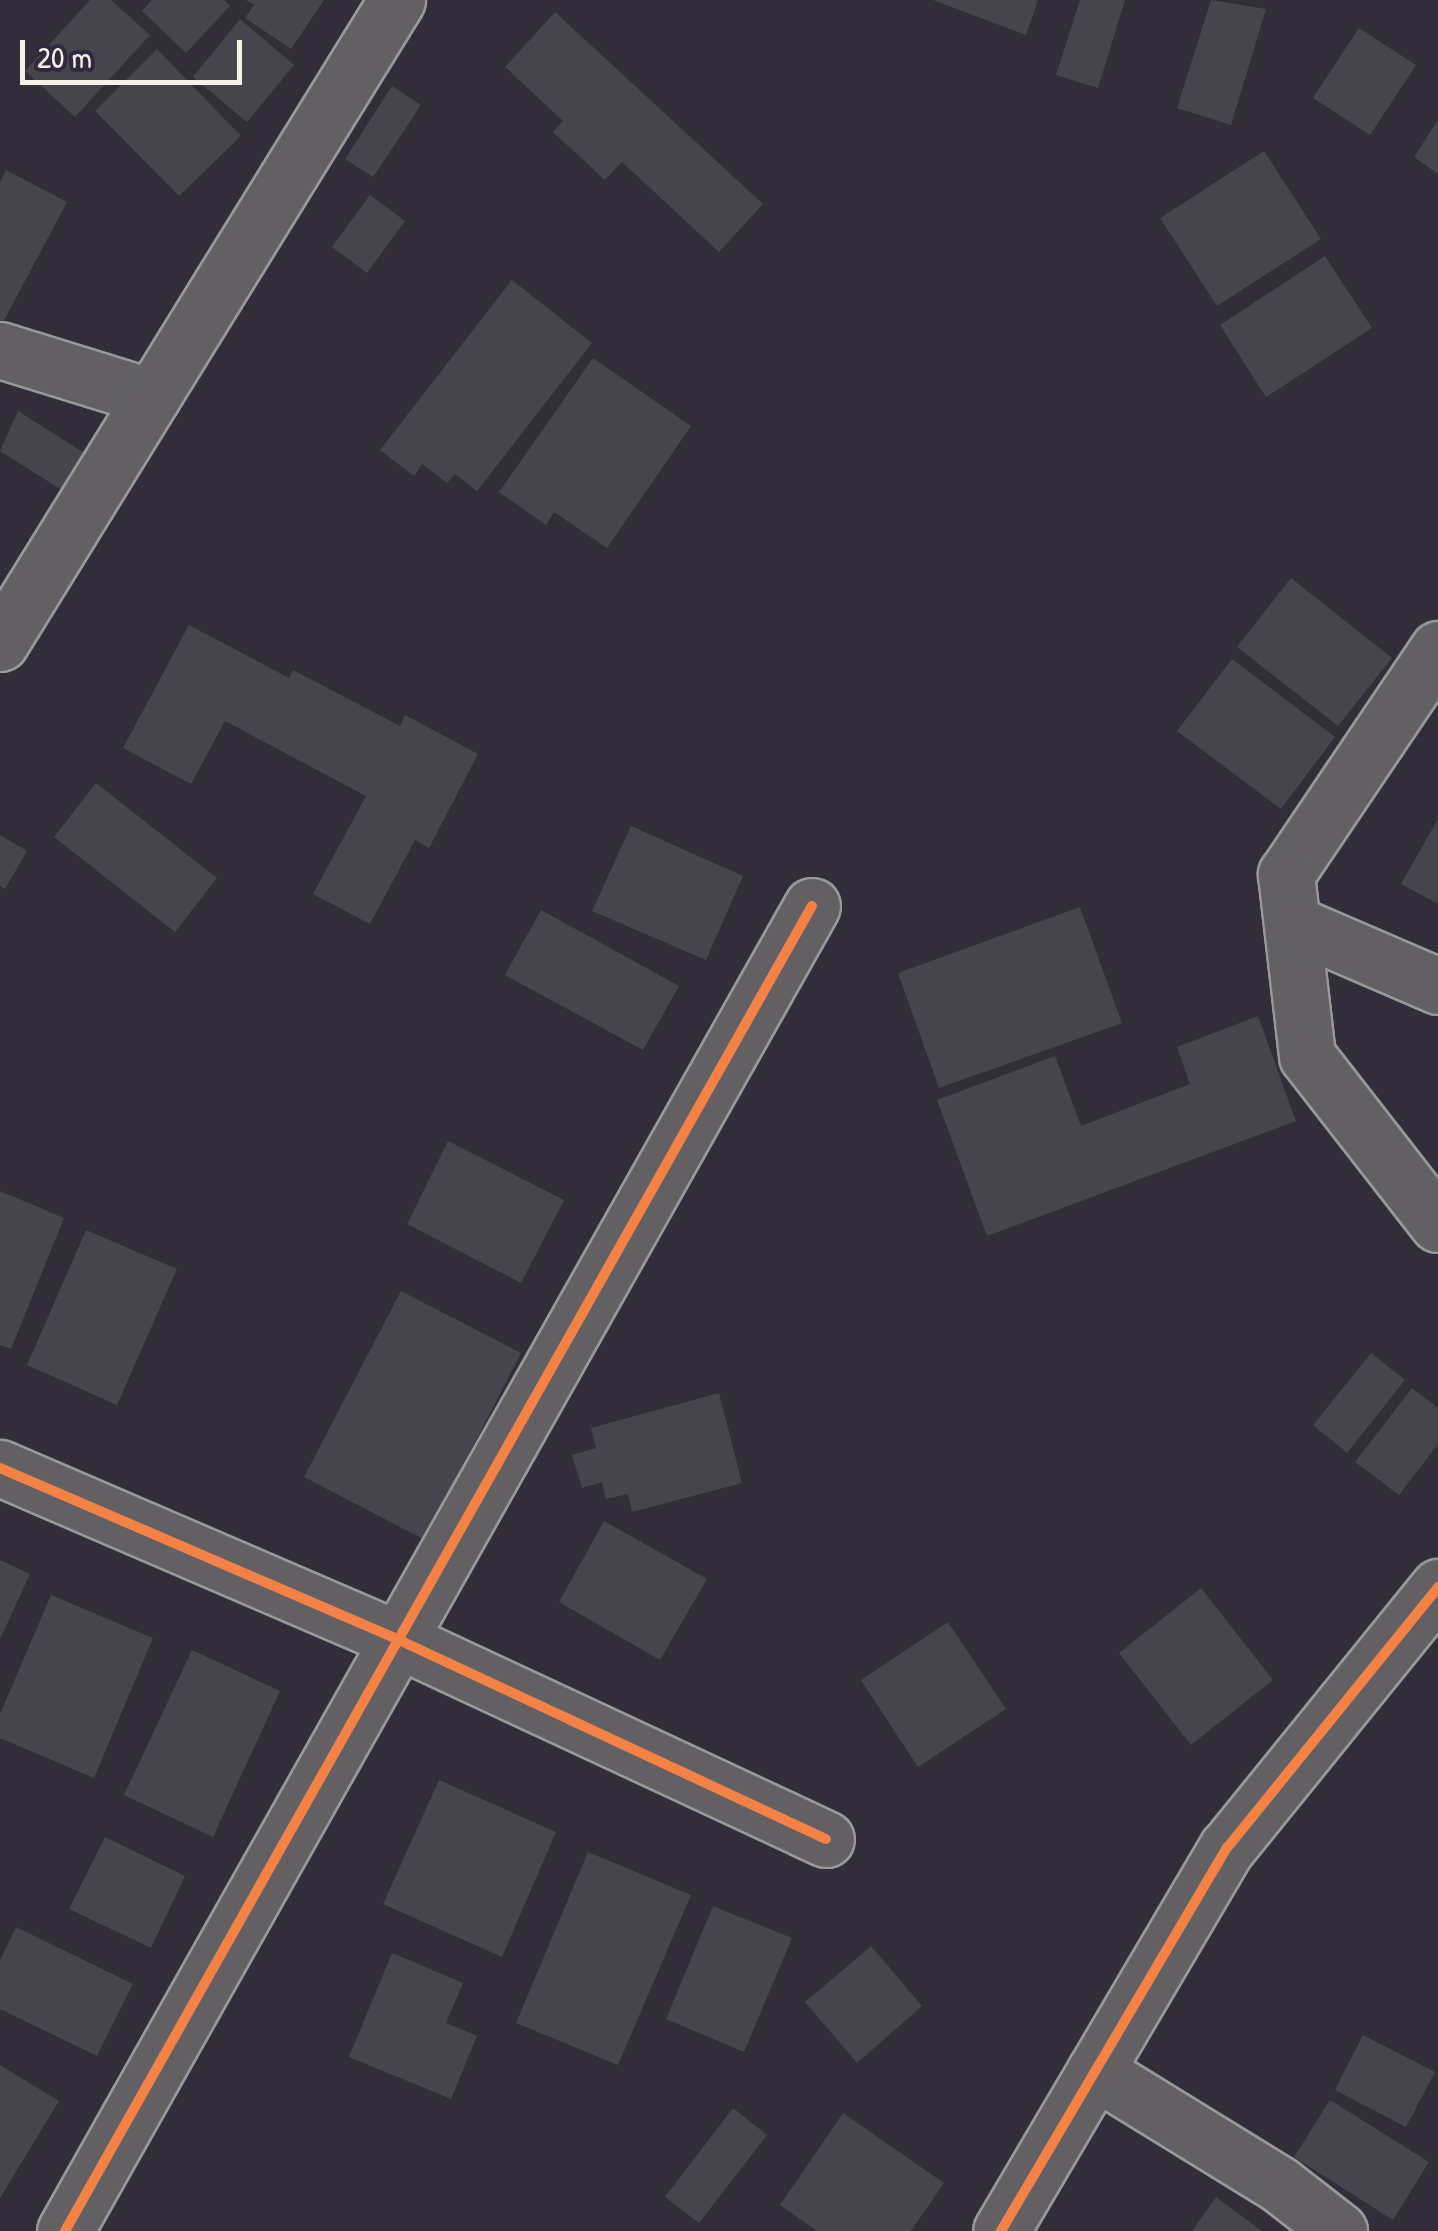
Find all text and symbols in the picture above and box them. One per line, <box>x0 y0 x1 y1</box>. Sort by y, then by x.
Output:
scale bar <box>25 20 248 82</box>
text: 20 m <box>37 37 92 77</box>

